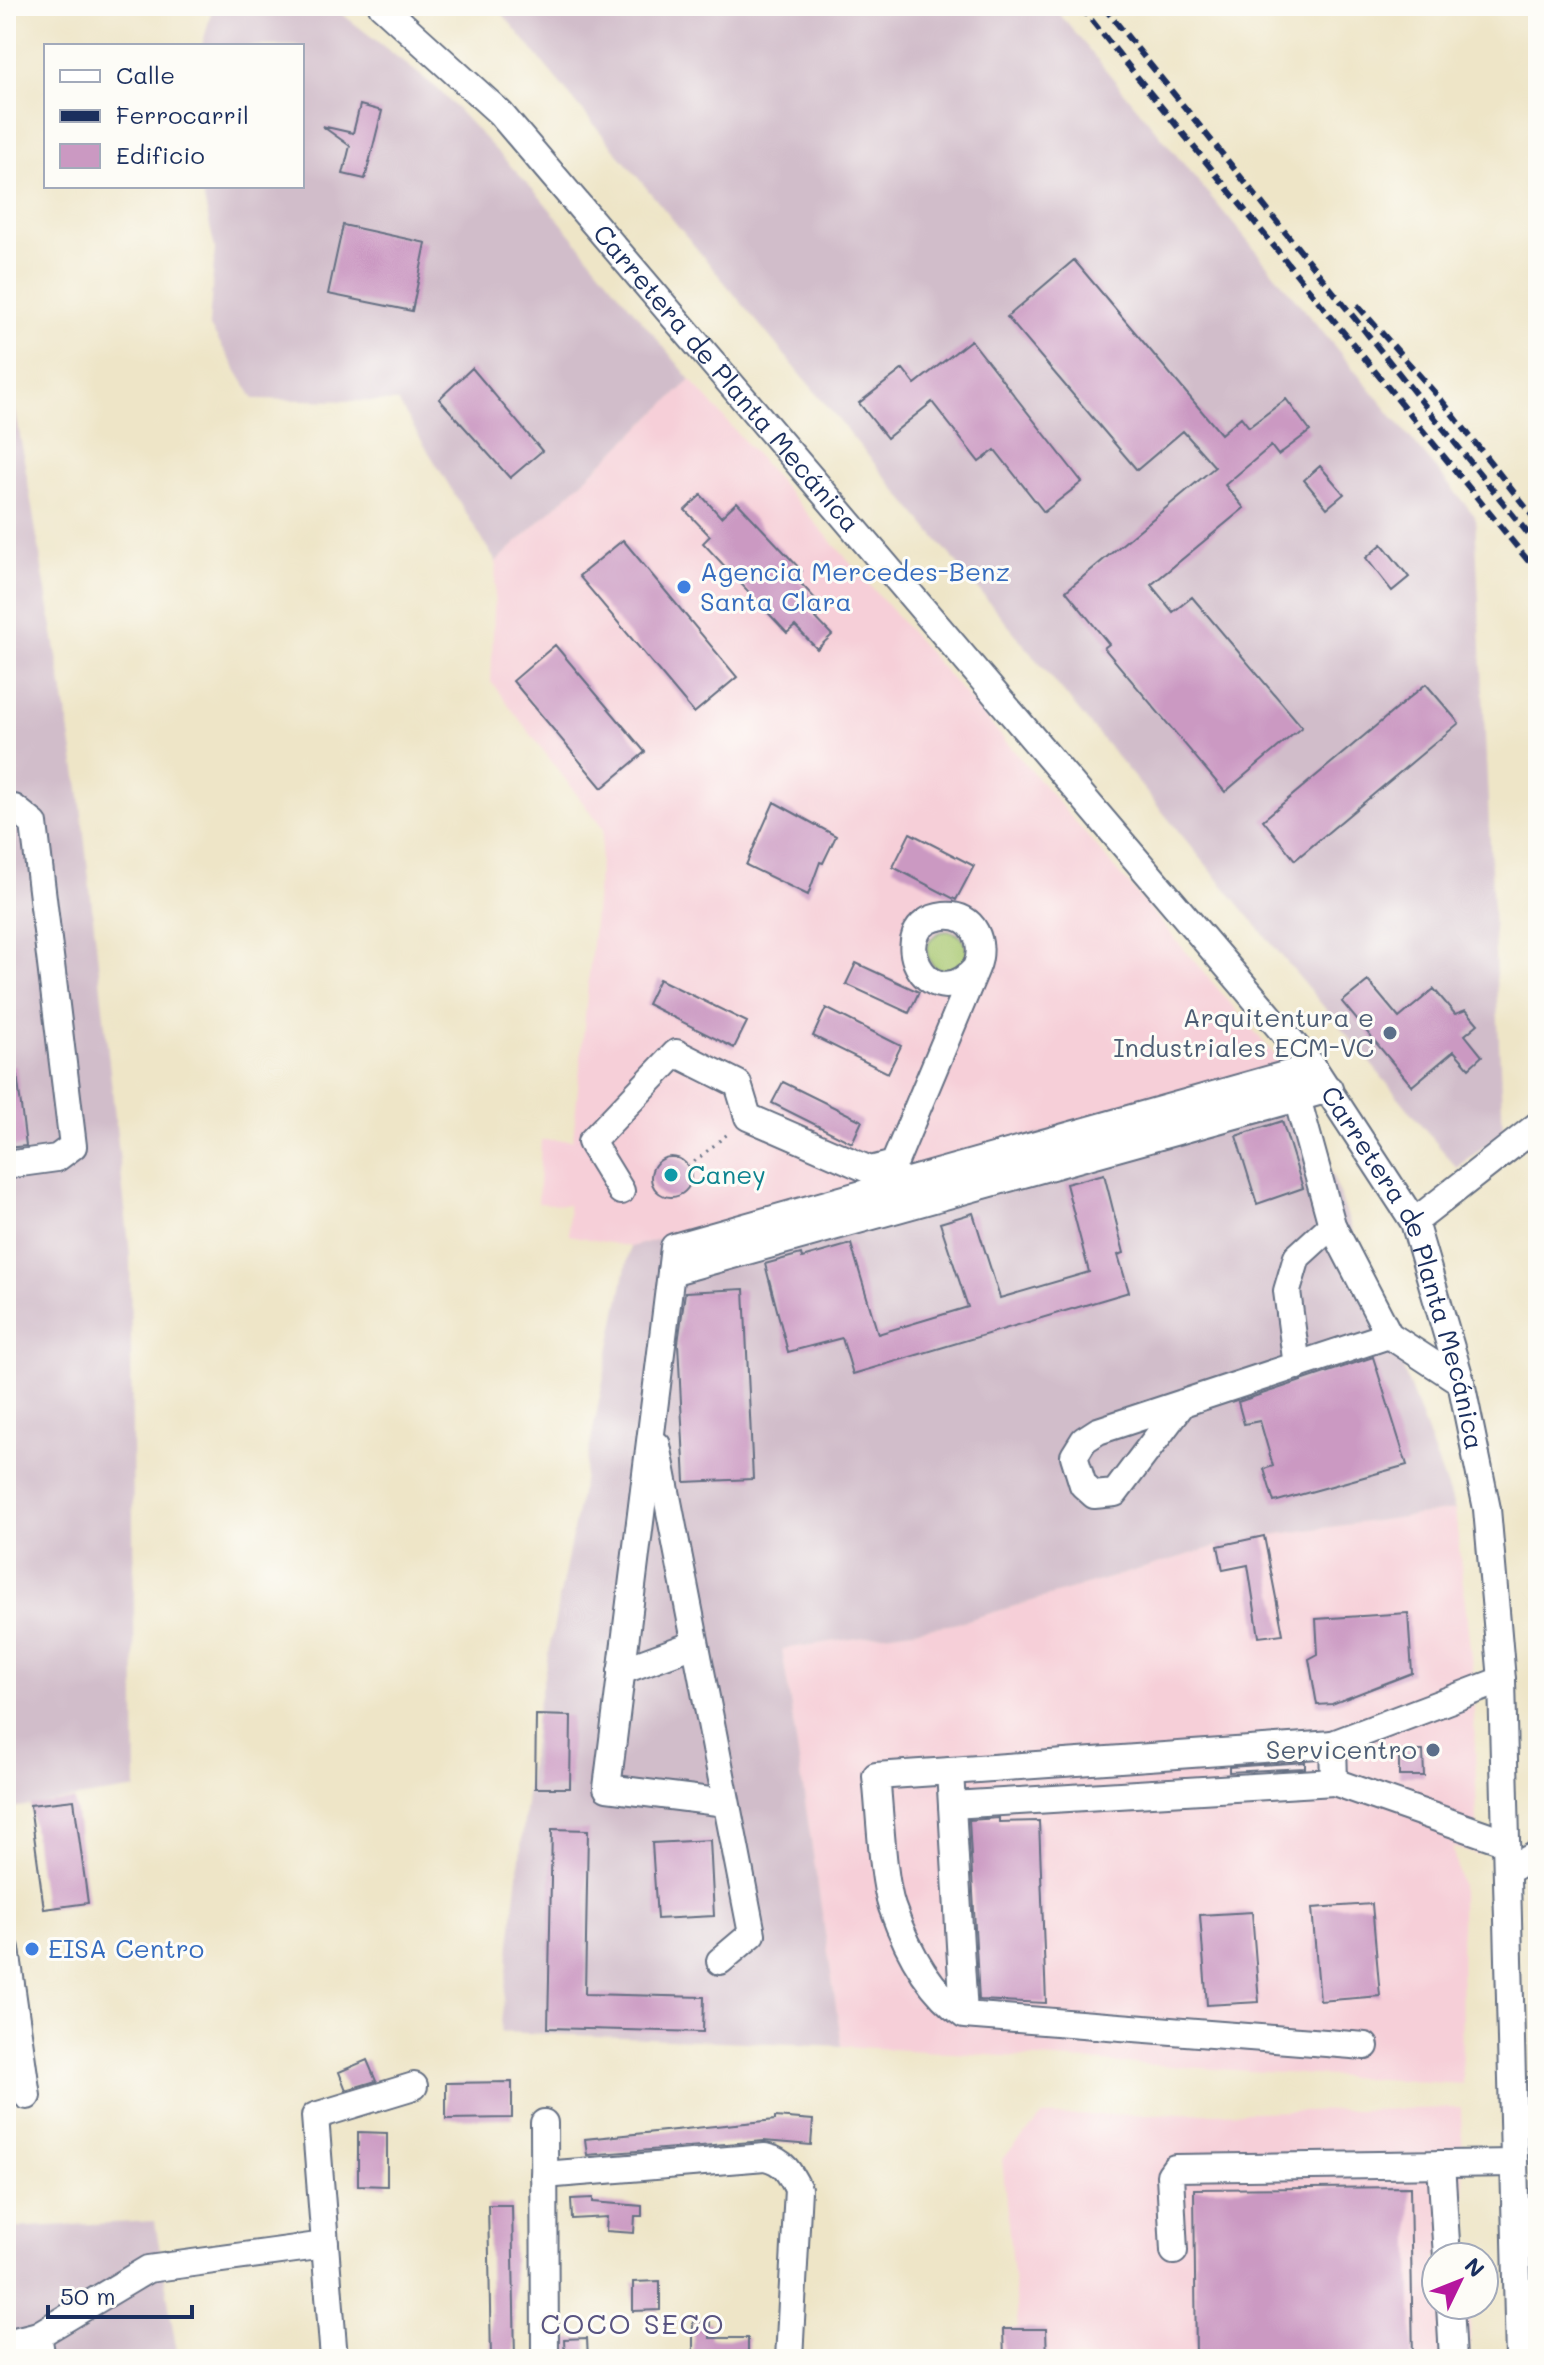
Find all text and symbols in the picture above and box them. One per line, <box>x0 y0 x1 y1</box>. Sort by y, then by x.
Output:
legend <box>44 44 304 188</box>
text: Calle <box>116 59 175 90</box>
text: Ferrocarril <box>116 99 249 130</box>
text: Edificio <box>116 139 205 170</box>
street label: Carretera de Planta Mecánica <box>586 217 868 539</box>
place label: Agencia Mercedes-Benz Santa Clara <box>700 554 1010 618</box>
marker: Agencia Mercedes-Benz Santa Clara <box>675 578 693 596</box>
place label: Arquitentura e Industriales ECM-VC <box>1113 1000 1374 1064</box>
marker: Arquitentura e Industriales ECM-VC <box>1381 1024 1399 1042</box>
street label: Carretera de Planta Mecánica <box>1314 1079 1492 1452</box>
place label: Caney <box>687 1157 766 1191</box>
marker: Caney <box>662 1166 680 1184</box>
place label: Servicentro <box>1266 1732 1417 1766</box>
marker: Servicentro <box>1424 1741 1442 1759</box>
place label: EISA Centro <box>48 1931 204 1965</box>
marker: EISA Centro <box>23 1940 41 1958</box>
north arrow <box>1420 2241 1500 2321</box>
text: N <box>1459 2251 1491 2283</box>
scale bar <box>48 2269 192 2319</box>
text: 50 m <box>60 2280 116 2311</box>
district label: COCO SECO <box>540 2305 726 2341</box>

